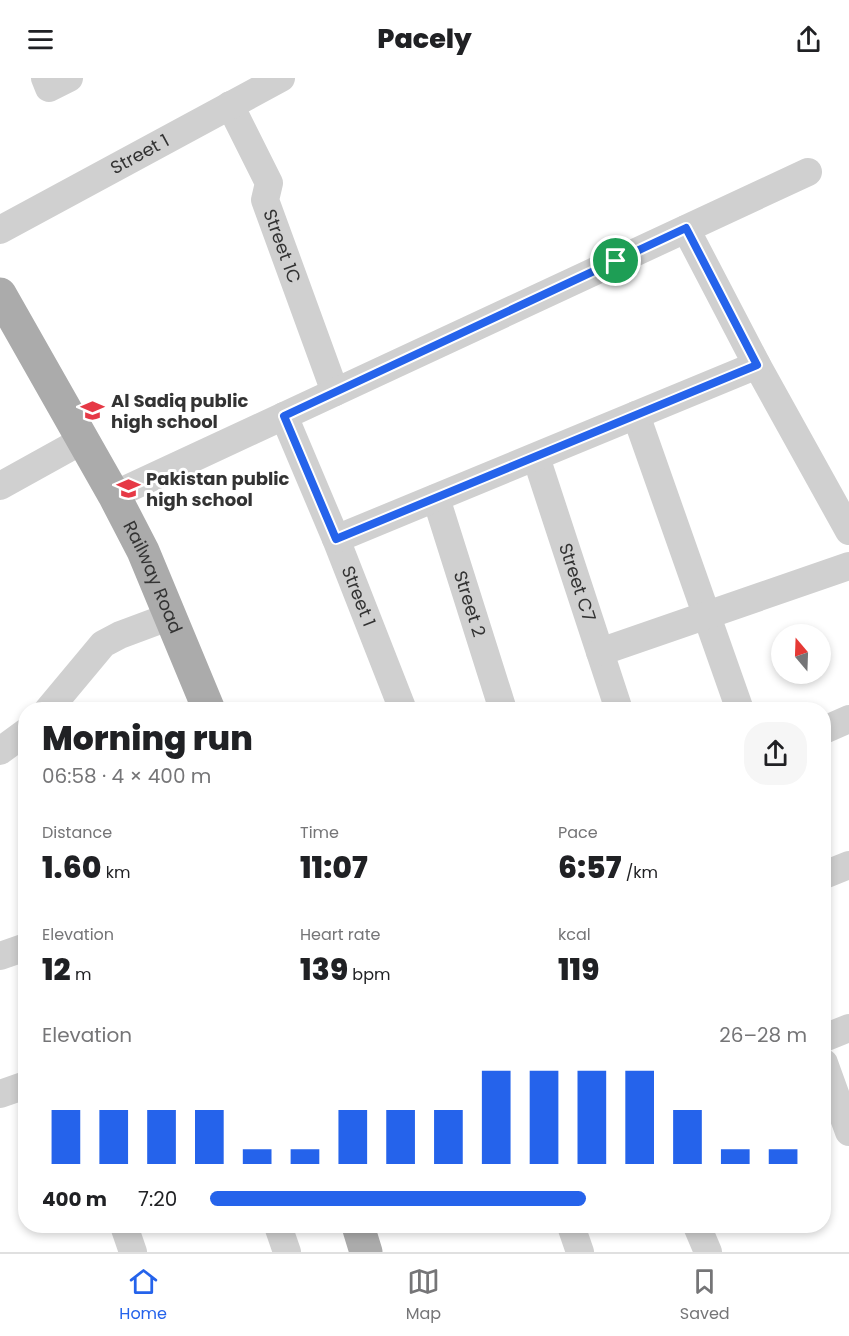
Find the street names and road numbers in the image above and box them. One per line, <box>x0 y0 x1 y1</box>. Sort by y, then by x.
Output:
street label: Street 1 <box>106 128 173 180</box>
street label: Street 1C <box>257 206 307 287</box>
street label: Railway Road <box>117 516 189 637</box>
street label: Street C7 <box>553 540 602 625</box>
street label: Street 1 <box>336 562 382 630</box>
street label: Street 2 <box>448 568 492 640</box>

